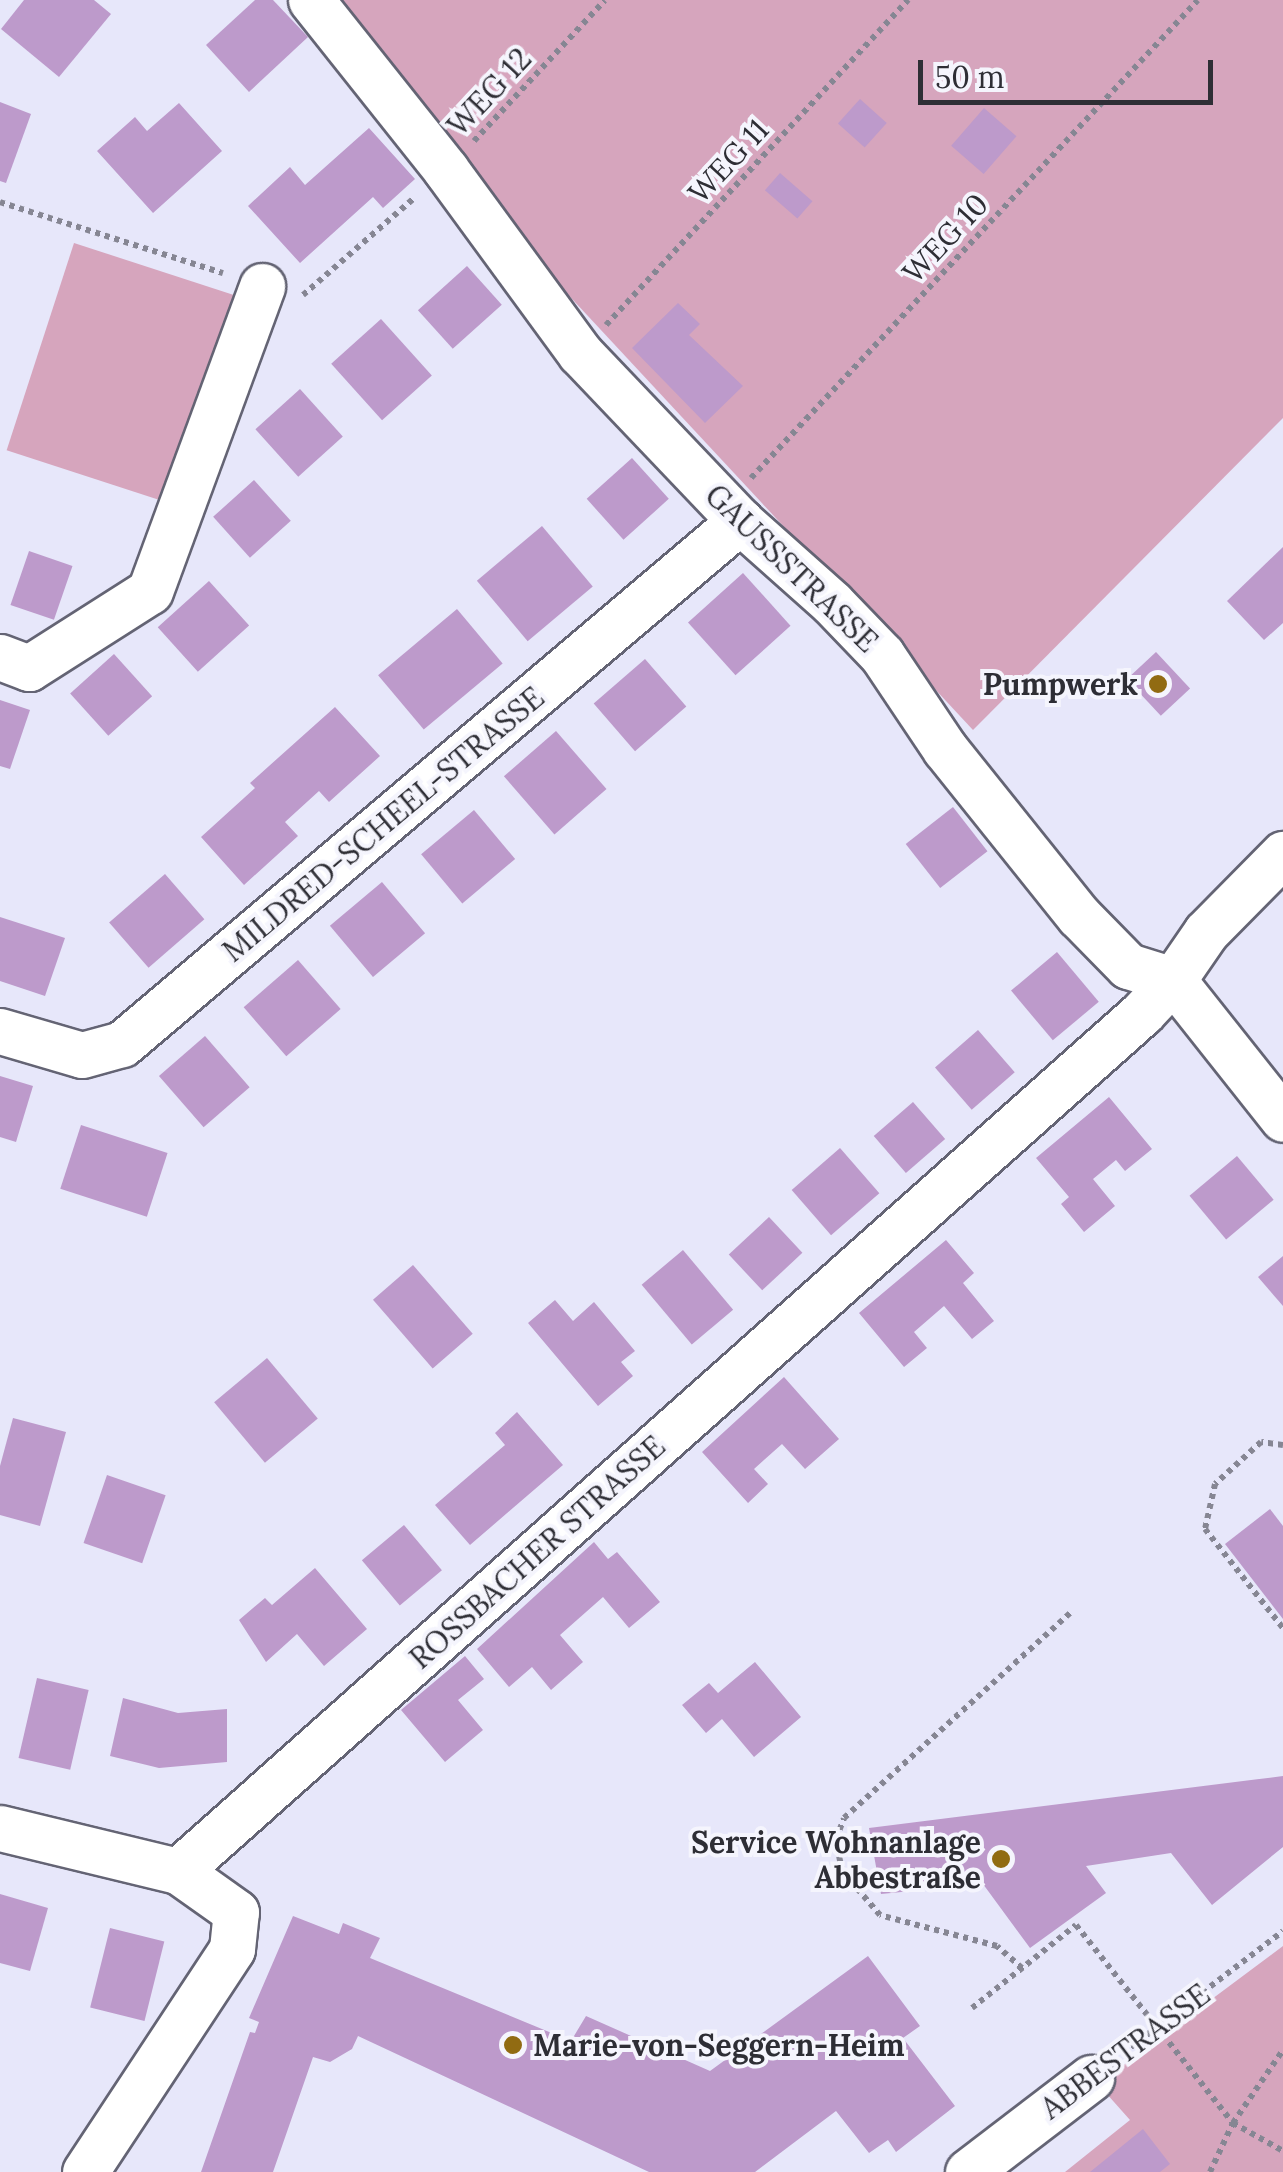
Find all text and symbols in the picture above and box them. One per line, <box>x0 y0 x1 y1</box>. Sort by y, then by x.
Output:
scale bar <box>923 40 1218 102</box>
street label: WEG 12 <box>440 41 538 143</box>
text: 50 m <box>935 58 1005 96</box>
street label: WEG 11 <box>680 112 776 210</box>
street label: WEG 10 <box>895 186 995 290</box>
street label: GAUSSSTRASSE <box>698 477 886 659</box>
place label: Pumpwerk <box>983 666 1138 702</box>
marker: Pumpwerk <box>1147 673 1169 695</box>
street label: MILDRED-SCHEEL-STRASSE <box>215 679 551 969</box>
street label: ROSSBACHER STRASSE <box>402 1428 672 1676</box>
place label: Service Wohnanlage Abbestraße <box>691 1824 981 1894</box>
marker: Service Wohnanlage Abbestraße <box>990 1848 1012 1870</box>
street label: ABBESTRASSE <box>1033 1976 1217 2126</box>
place label: Marie-von-Seggern-Heim <box>533 2027 904 2063</box>
marker: Marie-von-Seggern-Heim <box>502 2034 524 2056</box>

